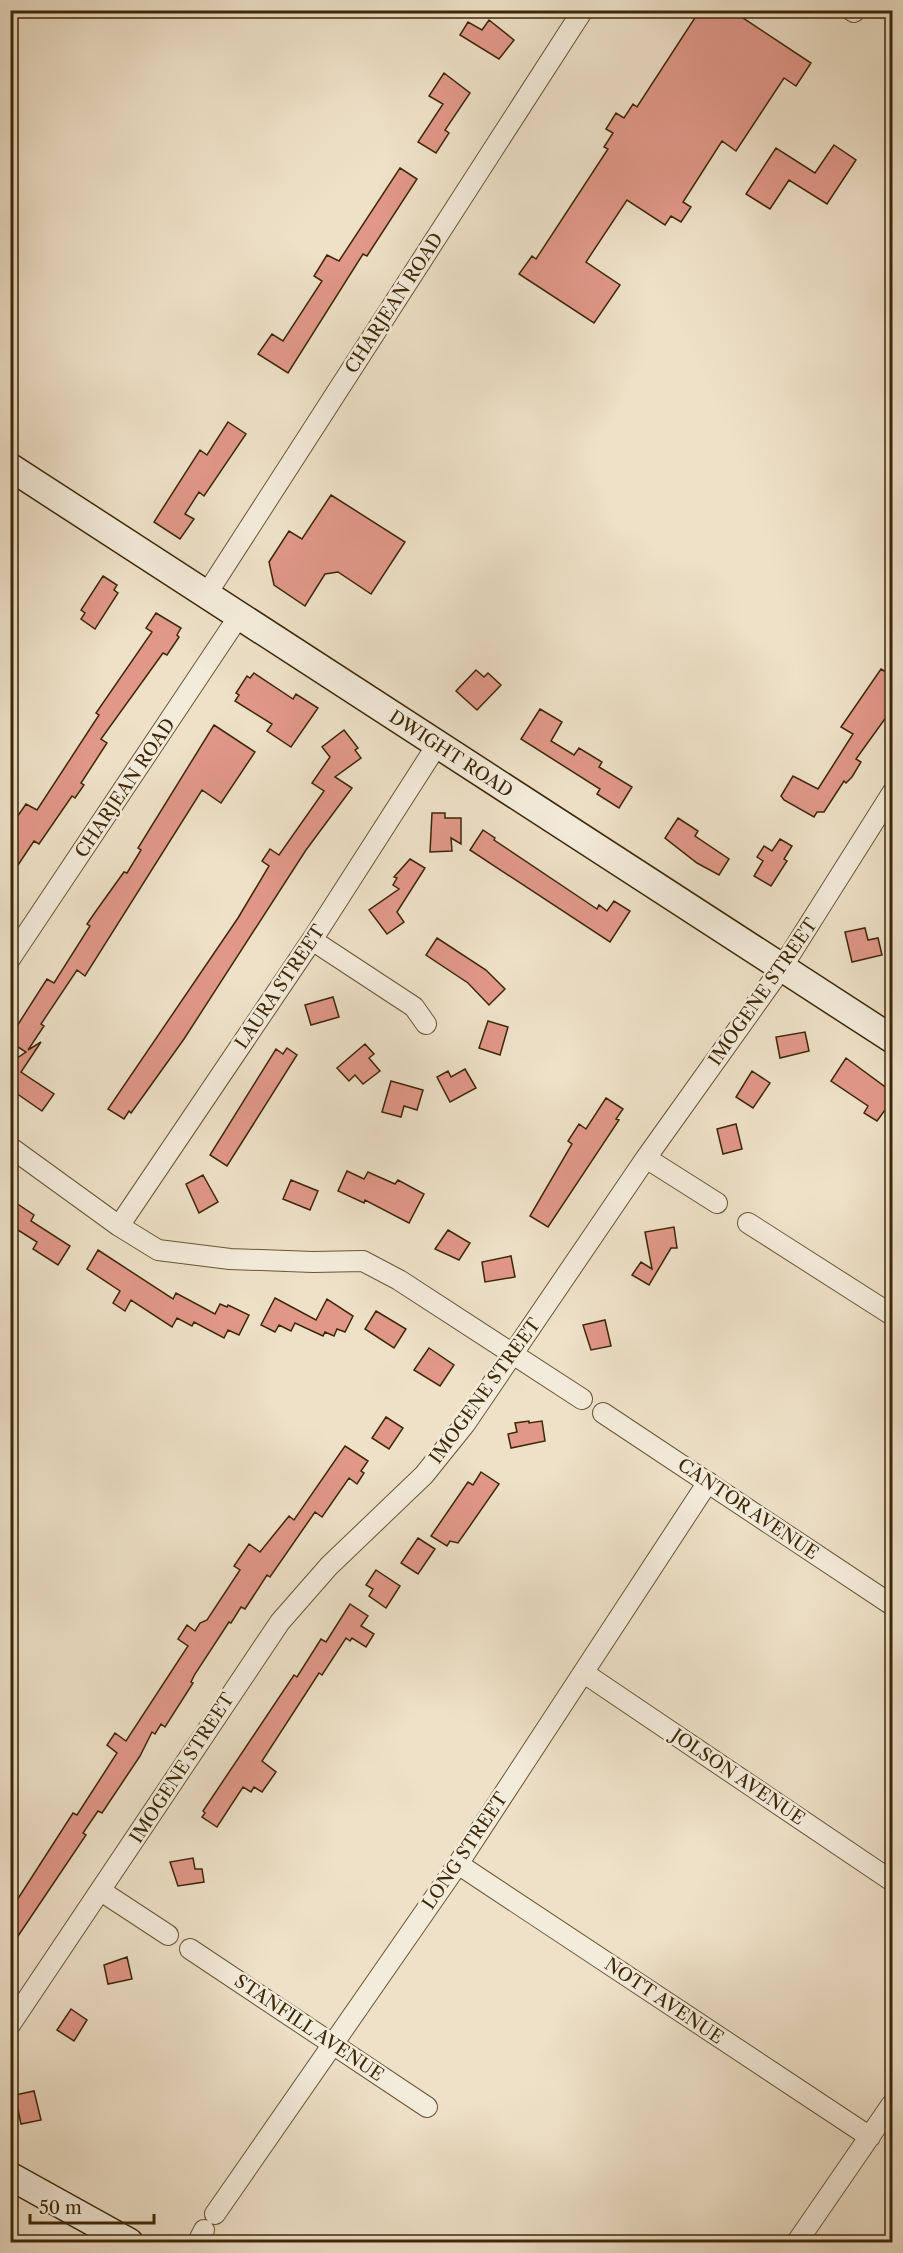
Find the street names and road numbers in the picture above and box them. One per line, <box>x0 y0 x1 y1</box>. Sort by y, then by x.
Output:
street label: CHARJEAN ROAD <box>340 229 448 377</box>
street label: DWIGHT ROAD <box>385 706 517 802</box>
street label: CHARJEAN ROAD <box>70 714 180 862</box>
street label: IMOGENE STREET <box>704 914 822 1070</box>
street label: LAURA STREET <box>230 920 330 1053</box>
street label: IMOGENE STREET <box>425 1314 545 1468</box>
street label: CANTOR AVENUE <box>673 1454 823 1564</box>
street label: IMOGENE STREET <box>125 1688 239 1847</box>
street label: JOLSON AVENUE <box>665 1723 809 1830</box>
street label: LONG STREET <box>418 1788 513 1914</box>
street label: NOTT AVENUE <box>600 1953 728 2049</box>
street label: STANFILL AVENUE <box>230 1970 388 2086</box>

